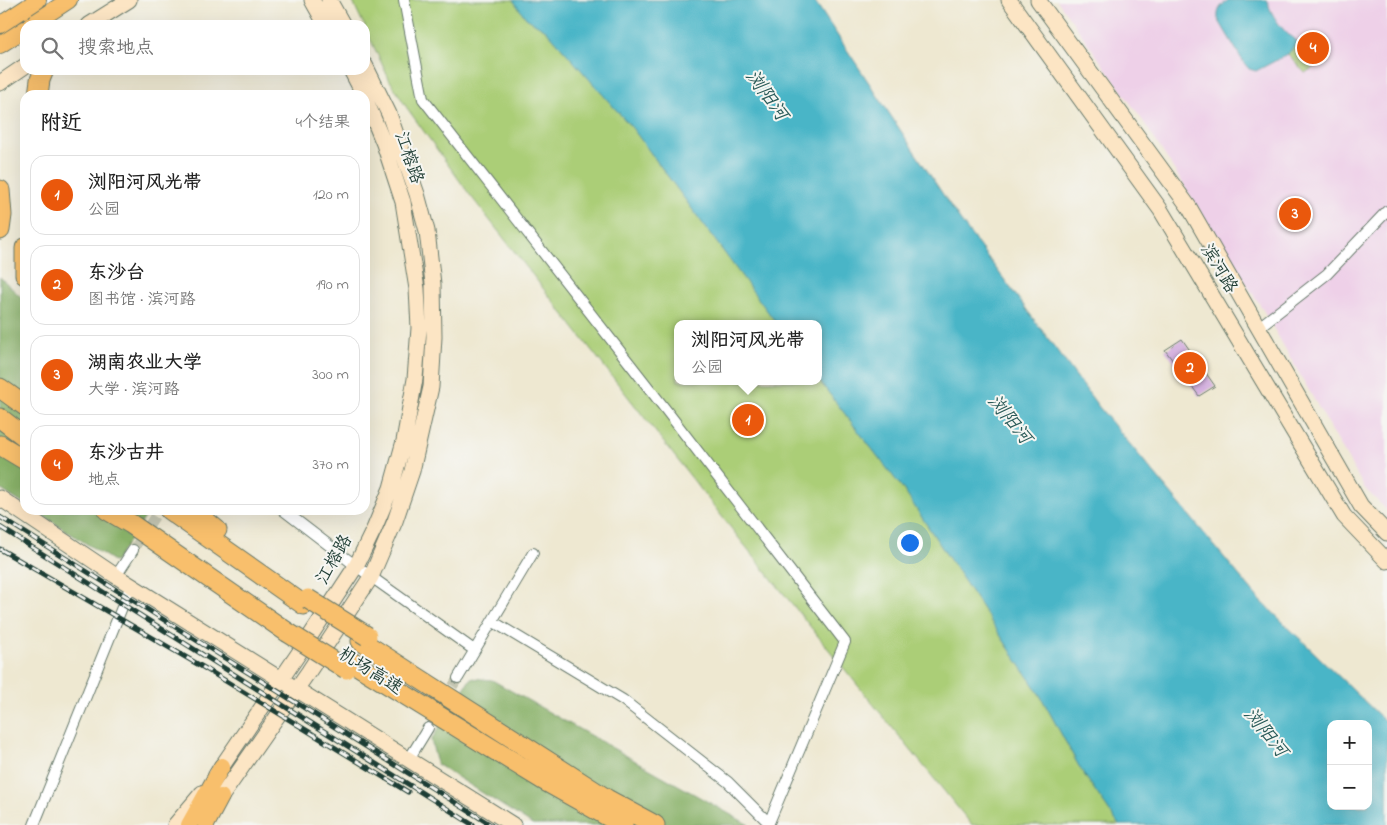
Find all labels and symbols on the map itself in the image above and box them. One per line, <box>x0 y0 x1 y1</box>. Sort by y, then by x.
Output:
pin: 4 <box>1297 29 1329 67</box>
water label: 浏阳河 <box>738 65 795 129</box>
street label: 江榕路 <box>387 128 429 188</box>
pin: 3 <box>1279 195 1311 233</box>
street label: 滨河路 <box>1193 239 1243 299</box>
pin: 2 <box>1174 349 1206 387</box>
water label: 浏阳河 <box>981 389 1039 453</box>
pin: 1 <box>732 401 764 439</box>
street label: 江榕路 <box>310 530 360 590</box>
your location <box>897 530 923 556</box>
street label: 机场高速 <box>333 642 407 702</box>
water label: 浏阳河 <box>1237 702 1295 766</box>

